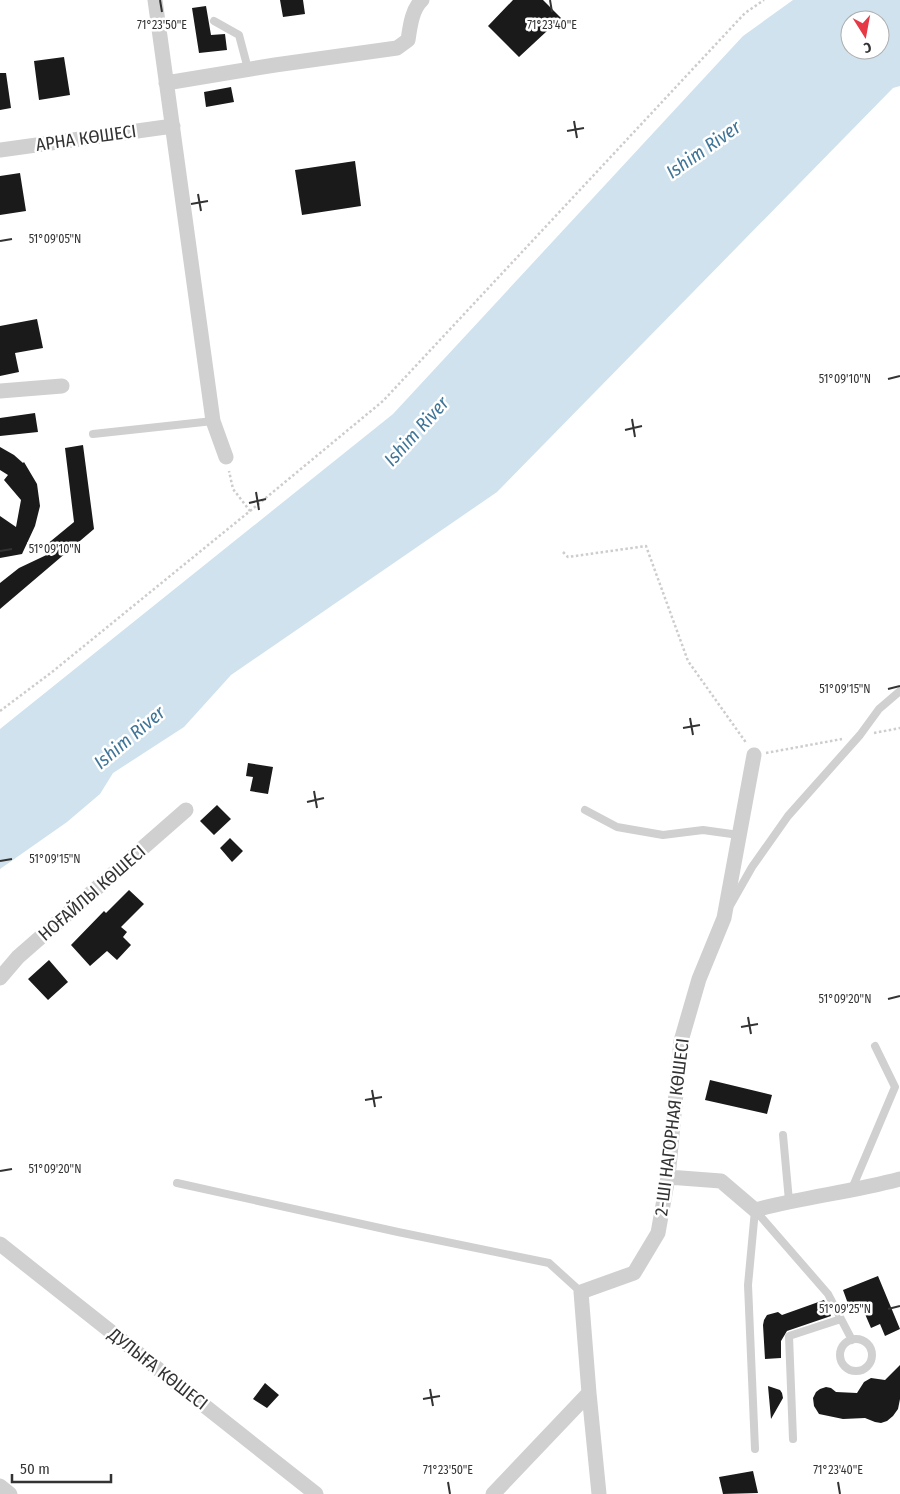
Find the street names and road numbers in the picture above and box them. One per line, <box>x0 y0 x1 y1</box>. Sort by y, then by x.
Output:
street label: АРНА КӨШЕСІ <box>34 120 138 156</box>
street label: НОҒАЙЛЫ КӨШЕСІ <box>34 840 150 946</box>
street label: 2-ШІ НАГОРНАЯ КӨШЕСІ <box>650 1037 694 1217</box>
street label: ДУЛЫҒА КӨШЕСІ <box>103 1323 212 1415</box>

